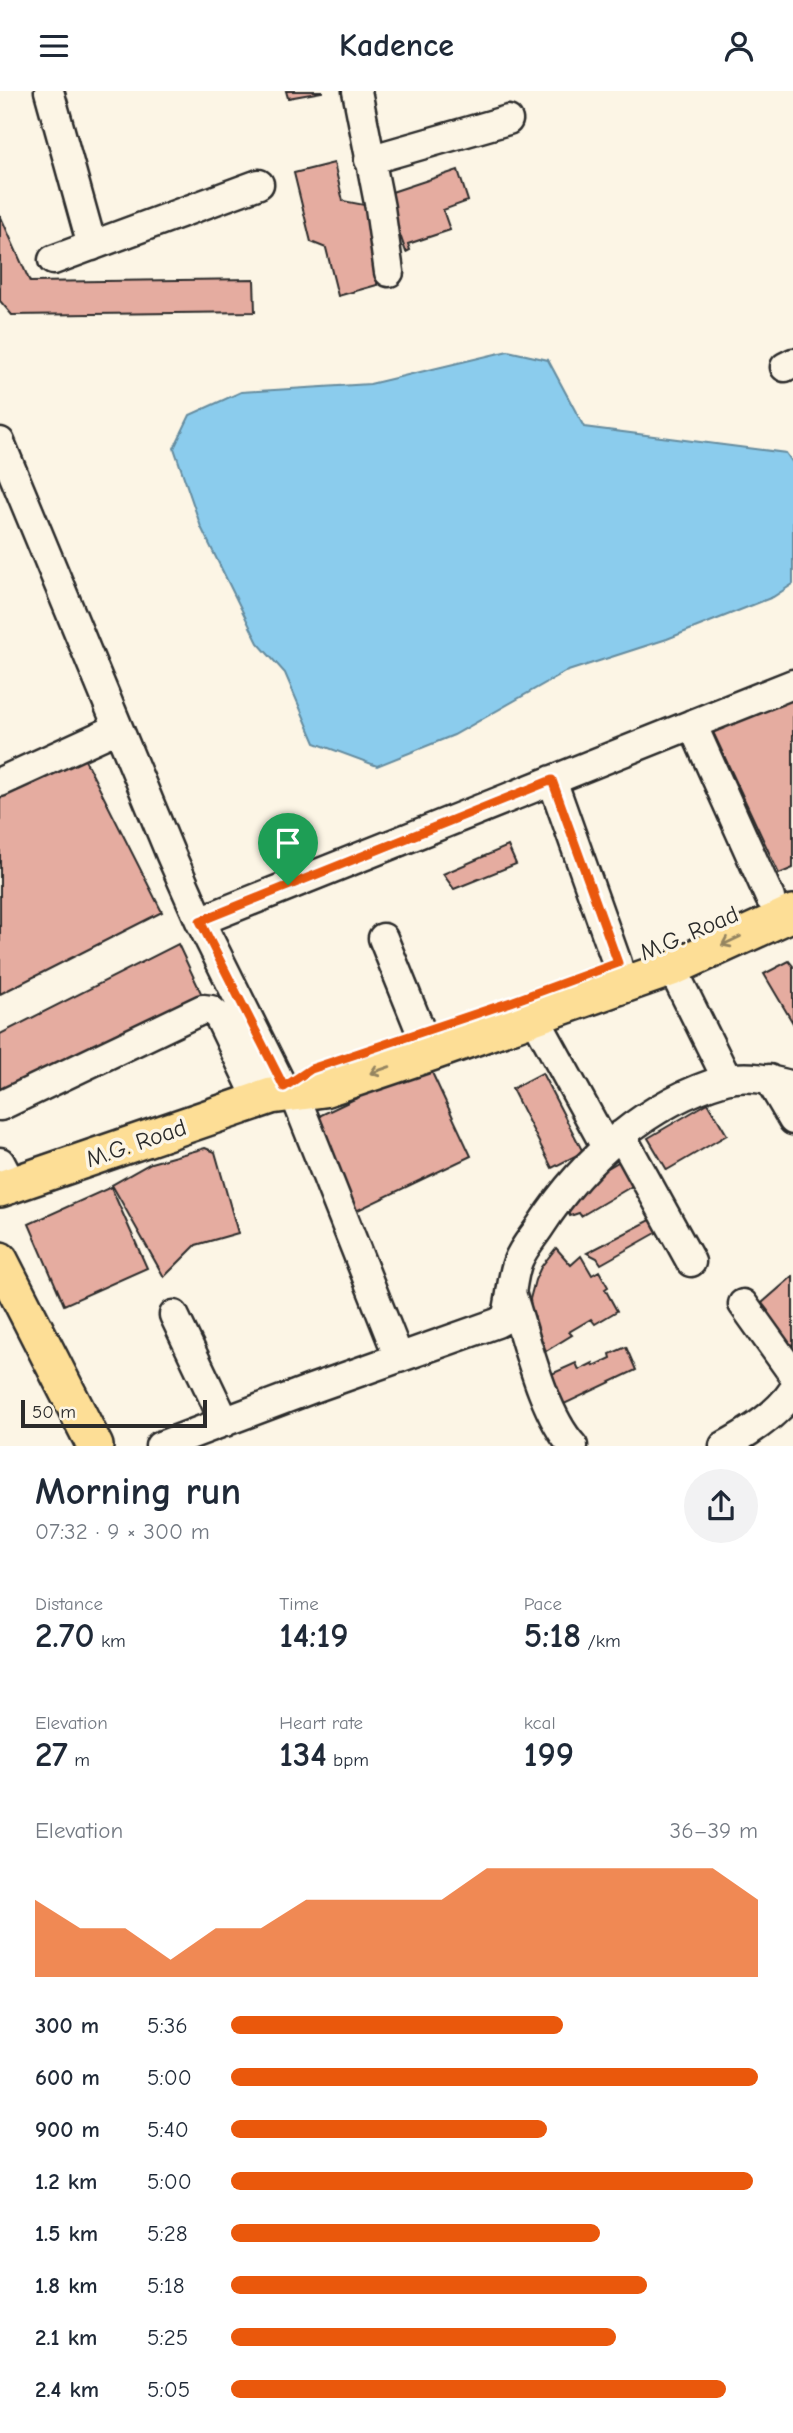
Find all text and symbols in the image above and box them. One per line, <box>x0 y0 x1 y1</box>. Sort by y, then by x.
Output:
icon: menu <box>35 27 73 65</box>
text: Kadence <box>339 27 454 64</box>
icon: person <box>720 27 758 65</box>
pin <box>258 813 318 885</box>
icon: arrive <box>269 824 307 862</box>
street label: M.G. Road <box>635 900 743 966</box>
one-way arrow <box>721 935 742 948</box>
one-way arrow <box>369 1065 391 1077</box>
street label: M.G. Road <box>82 1113 190 1173</box>
scale bar <box>21 1397 206 1429</box>
text: 50 m <box>32 1401 76 1423</box>
button: share <box>684 1469 758 1543</box>
text: Morning run <box>35 1470 241 1514</box>
text: 07:32 · 9 × 300 m <box>35 1518 210 1545</box>
text: Distance <box>35 1593 103 1615</box>
text: Time <box>279 1593 319 1615</box>
text: Pace <box>524 1593 562 1615</box>
text: 2.70 <box>35 1615 95 1656</box>
text: 14:19 <box>279 1615 348 1656</box>
text: 5:18 <box>524 1615 581 1656</box>
text: km <box>95 1630 126 1652</box>
text: /km <box>581 1630 621 1652</box>
text: Elevation <box>35 1712 108 1734</box>
text: Heart rate <box>279 1712 363 1734</box>
text: kcal <box>524 1712 556 1734</box>
text: 27 <box>35 1734 68 1775</box>
text: 134 <box>279 1734 327 1775</box>
text: 199 <box>524 1734 574 1775</box>
text: m <box>68 1749 90 1771</box>
text: bpm <box>327 1749 369 1771</box>
text: Elevation <box>35 1817 123 1844</box>
text: 36–39 m <box>670 1817 758 1844</box>
text: 300 m <box>35 2012 99 2039</box>
text: 5:36 <box>147 2012 188 2039</box>
text: 600 m <box>35 2064 100 2091</box>
text: 5:00 <box>147 2064 192 2091</box>
text: 900 m <box>35 2116 100 2143</box>
text: 5:40 <box>147 2116 189 2143</box>
text: 1.2 km <box>35 2168 97 2195</box>
text: 5:00 <box>147 2168 192 2195</box>
text: 1.5 km <box>35 2220 98 2247</box>
text: 5:28 <box>147 2220 188 2247</box>
text: 1.8 km <box>35 2272 98 2299</box>
text: 5:18 <box>147 2272 185 2299</box>
text: 2.1 km <box>35 2324 97 2351</box>
text: 5:25 <box>147 2324 188 2351</box>
text: 2.4 km <box>35 2376 99 2403</box>
text: 5:05 <box>147 2376 190 2403</box>

